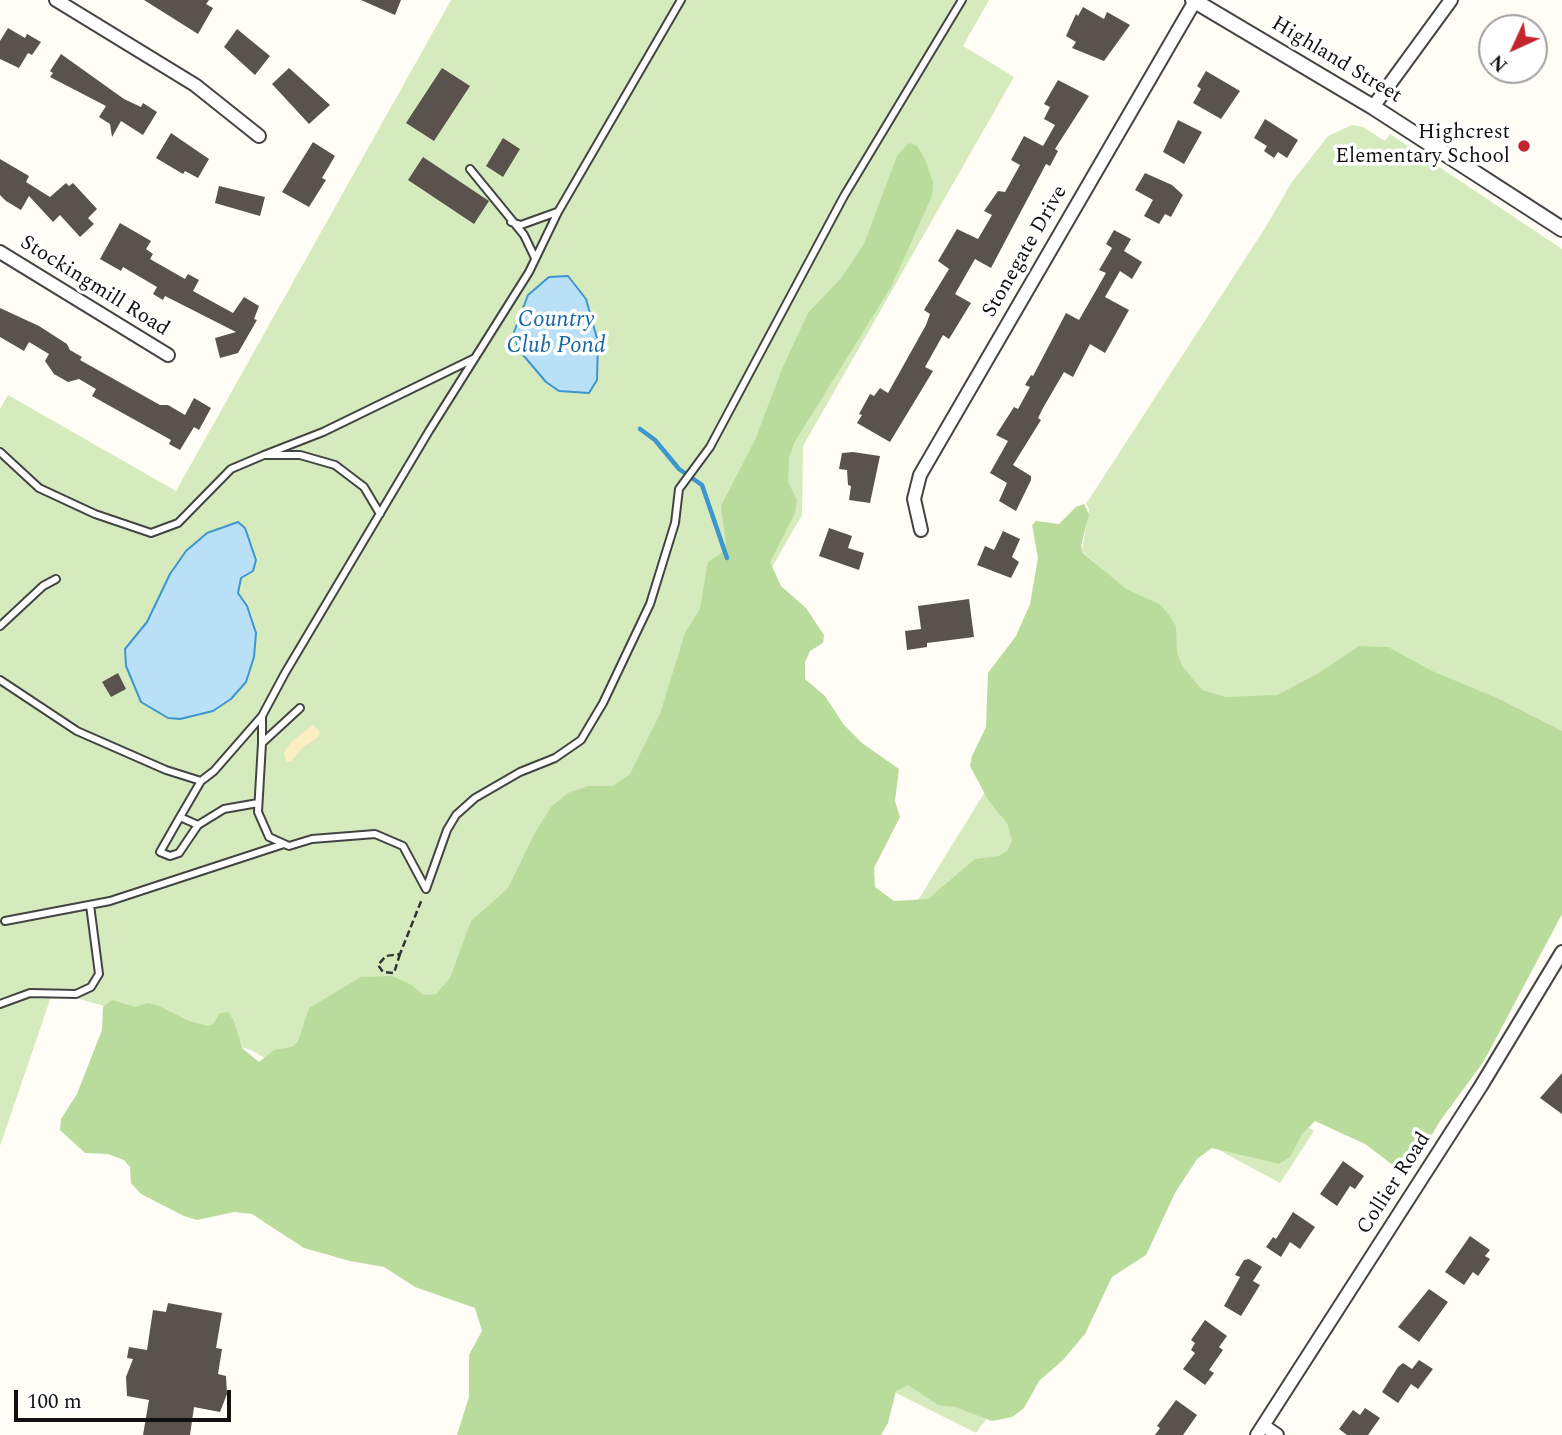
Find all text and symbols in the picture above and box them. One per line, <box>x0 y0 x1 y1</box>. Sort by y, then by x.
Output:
street label: Highland Street <box>1266 12 1406 110</box>
north arrow <box>1478 14 1548 84</box>
text: N <box>1483 47 1515 79</box>
place label: Highcrest Elementary School <box>1335 121 1510 171</box>
marker: Highcrest Elementary School <box>1516 138 1532 154</box>
street label: Stonegate Drive <box>978 181 1074 323</box>
street label: Stockingmill Road <box>15 231 173 343</box>
water label: Country Club Pond <box>506 307 606 361</box>
street label: Collier Road <box>1353 1128 1437 1240</box>
scale bar <box>18 1376 234 1420</box>
text: 100 m <box>27 1386 82 1418</box>

